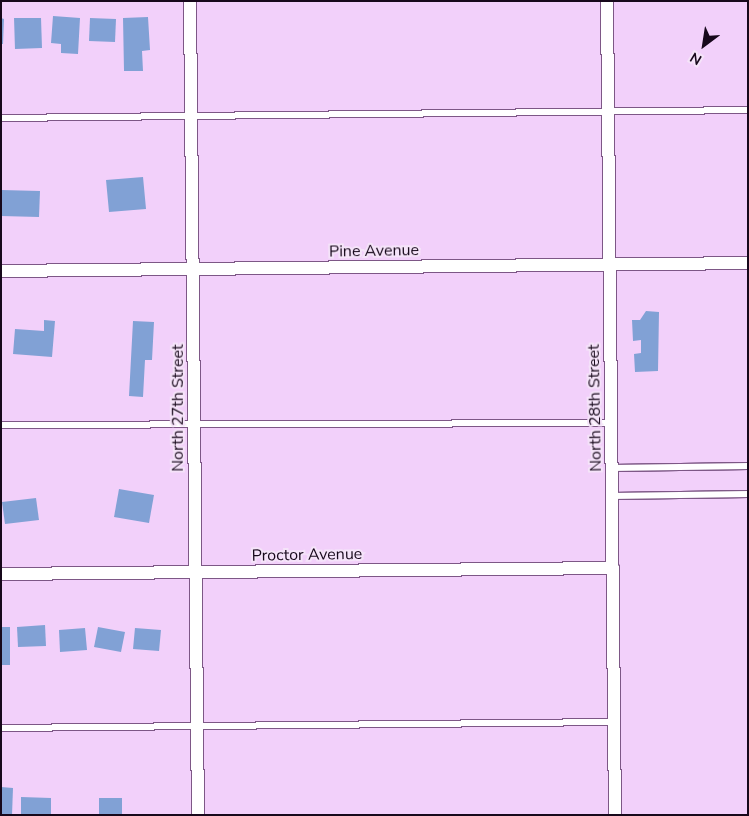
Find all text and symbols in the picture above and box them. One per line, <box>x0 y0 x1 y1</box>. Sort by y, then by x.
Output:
north arrow <box>679 20 729 70</box>
text: N <box>687 47 705 69</box>
street label: Pine Avenue <box>329 241 419 261</box>
street label: North 27th Street <box>168 344 188 472</box>
street label: North 28th Street <box>584 344 606 472</box>
street label: Proctor Avenue <box>252 544 362 566</box>

